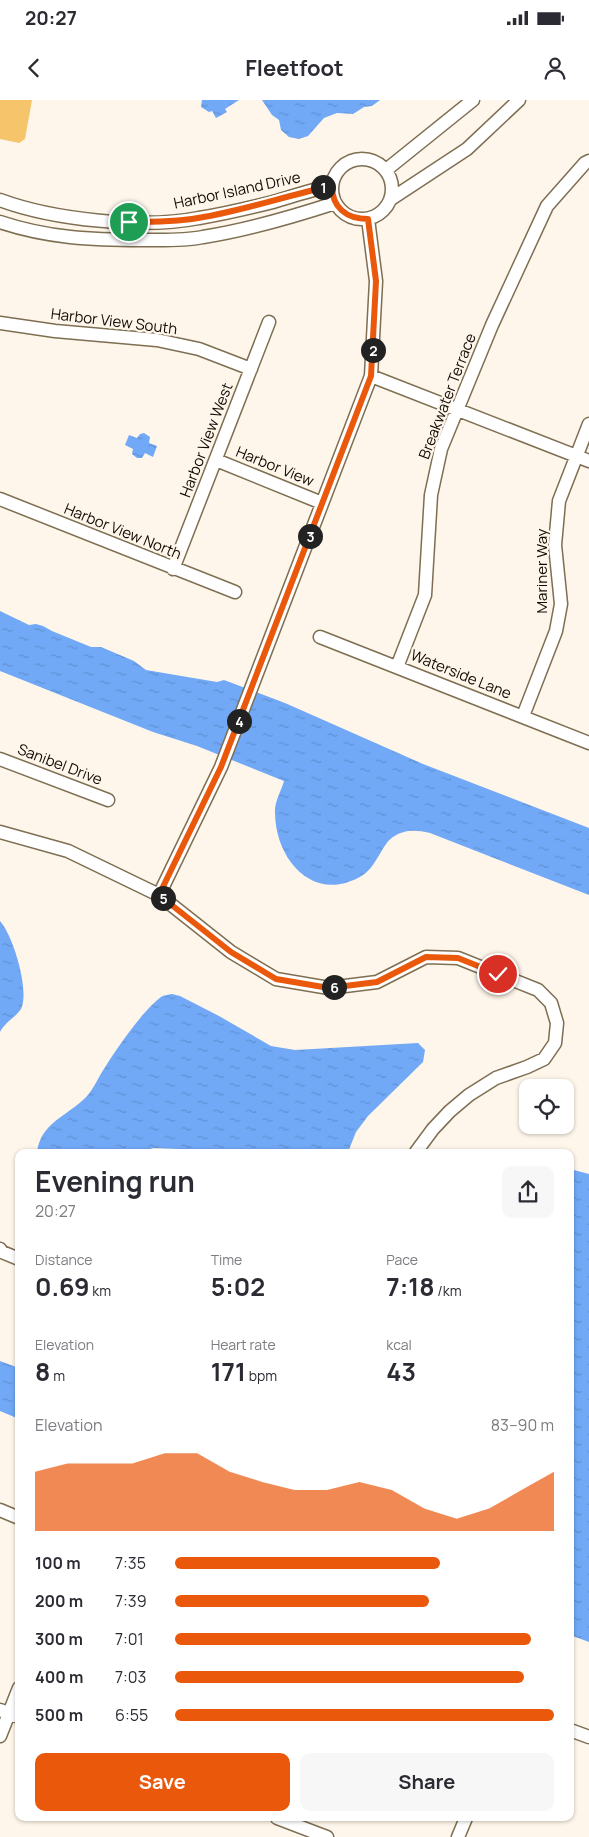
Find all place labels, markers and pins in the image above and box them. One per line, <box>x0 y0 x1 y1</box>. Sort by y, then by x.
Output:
pin: 1 <box>310 174 336 200</box>
pin <box>108 201 150 243</box>
pin: 2 <box>360 338 386 362</box>
pin: 3 <box>298 524 322 548</box>
pin: 4 <box>226 708 252 734</box>
pin: 5 <box>150 886 176 910</box>
pin <box>477 953 519 995</box>
pin: 6 <box>322 974 346 1000</box>

